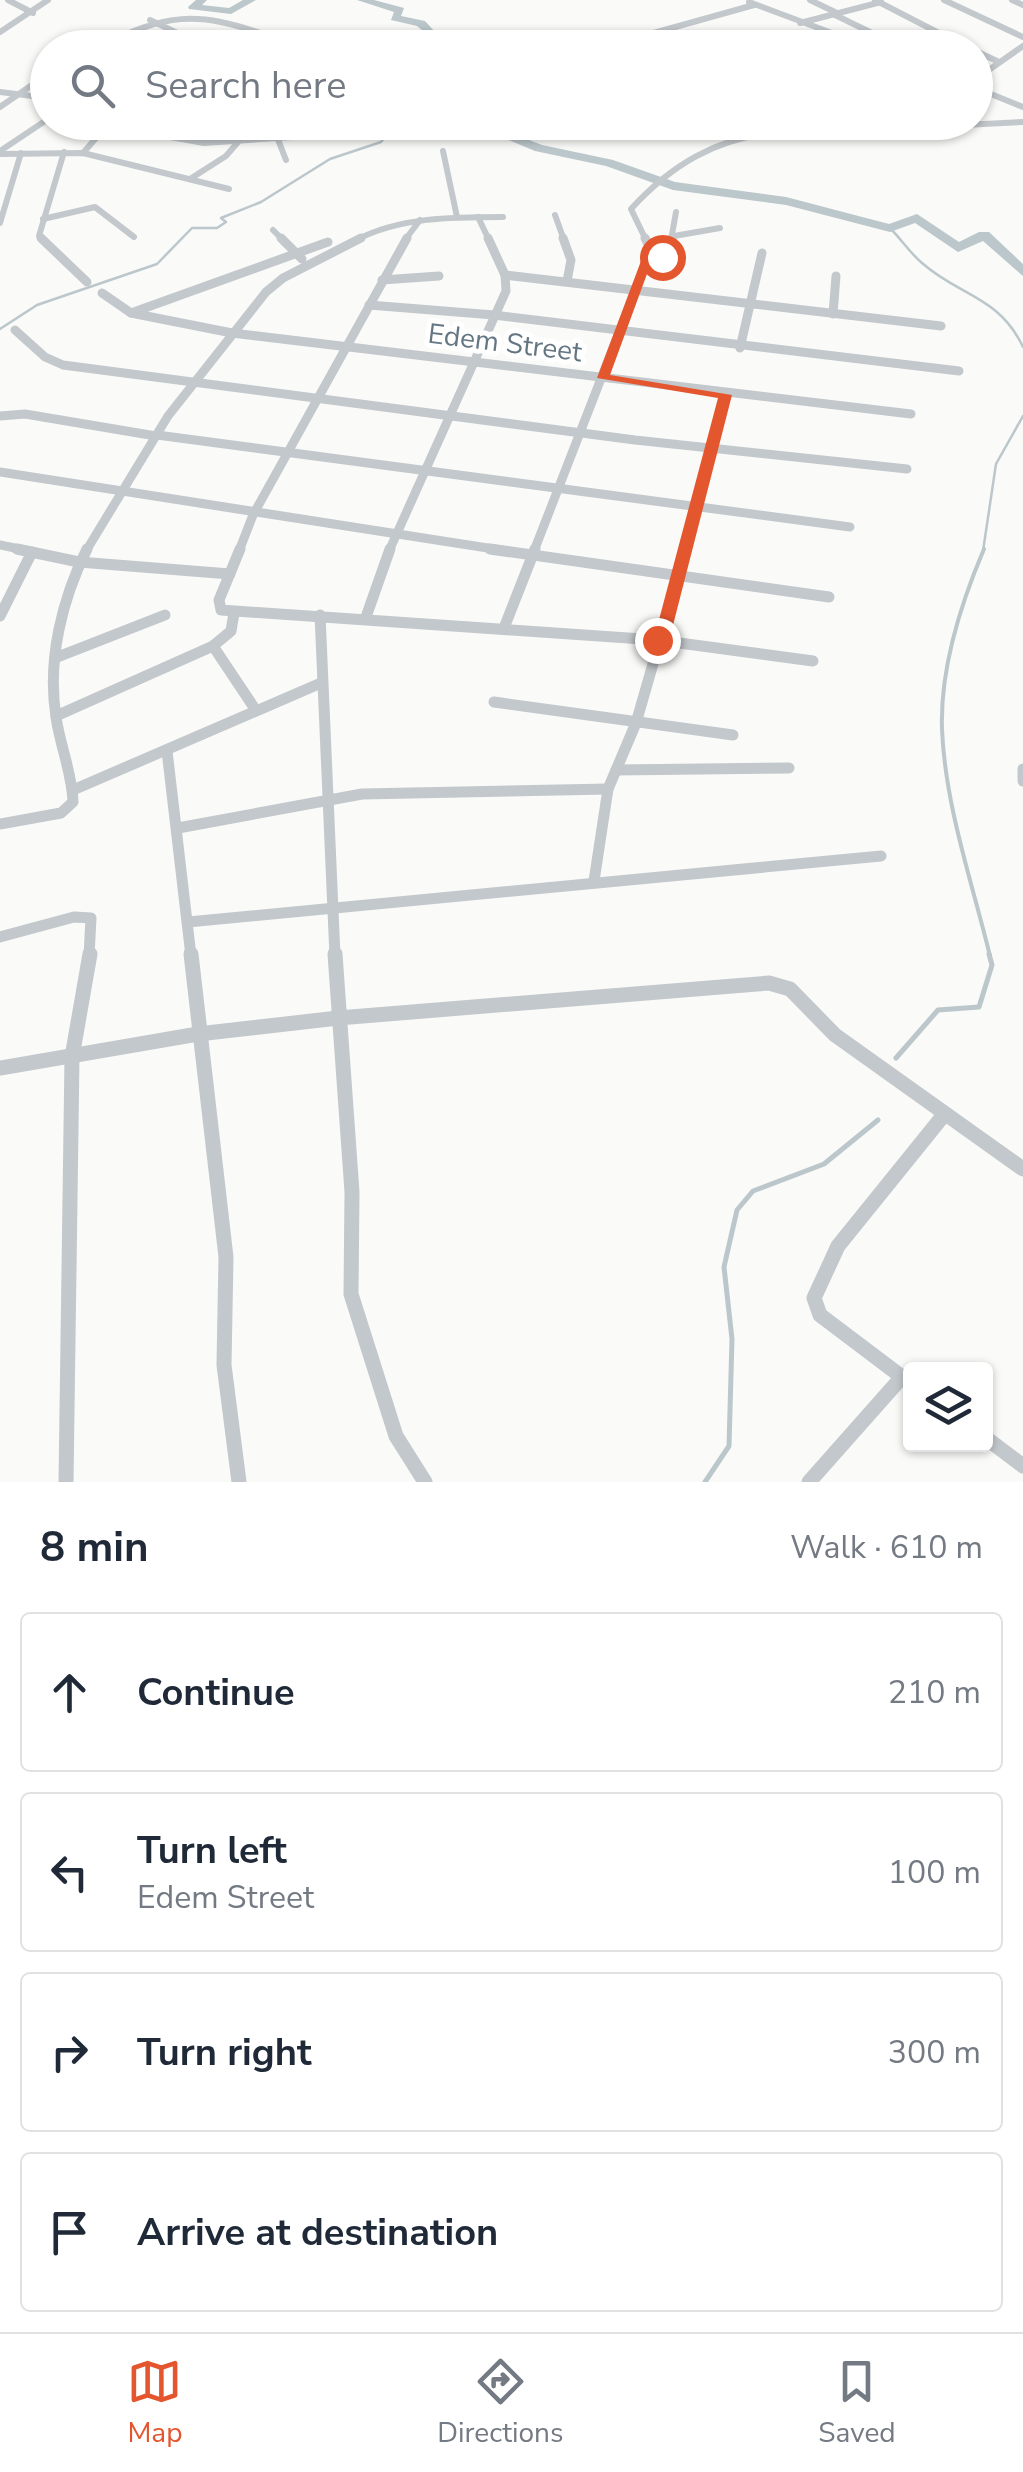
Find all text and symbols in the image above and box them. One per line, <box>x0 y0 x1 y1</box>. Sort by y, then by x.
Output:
search box <box>30 30 993 140</box>
icon: search <box>65 58 120 113</box>
text: Search here <box>145 60 346 111</box>
route start <box>640 235 686 281</box>
street label: Edem Street <box>426 315 584 371</box>
route end <box>635 618 681 664</box>
map controls <box>903 1362 993 1452</box>
button: layers <box>903 1362 993 1452</box>
text: 8 min <box>40 1519 149 1576</box>
text: Walk · 610 m <box>790 1526 983 1569</box>
icon: ahead <box>42 1665 97 1720</box>
text: Continue <box>137 1667 295 1718</box>
text: 210 m <box>888 1671 981 1714</box>
text: Turn left <box>137 1825 287 1876</box>
icon: left <box>42 1845 97 1900</box>
text: 100 m <box>888 1851 981 1894</box>
text: Edem Street <box>137 1876 314 1919</box>
icon: right <box>42 2025 97 2080</box>
text: Turn right <box>137 2027 312 2078</box>
text: 300 m <box>888 2031 981 2074</box>
icon: arrive <box>42 2205 97 2260</box>
text: Arrive at destination <box>137 2207 498 2258</box>
tab: Map <box>127 2354 182 2452</box>
tab: Directions <box>437 2354 563 2452</box>
tab: Saved <box>818 2354 896 2452</box>

